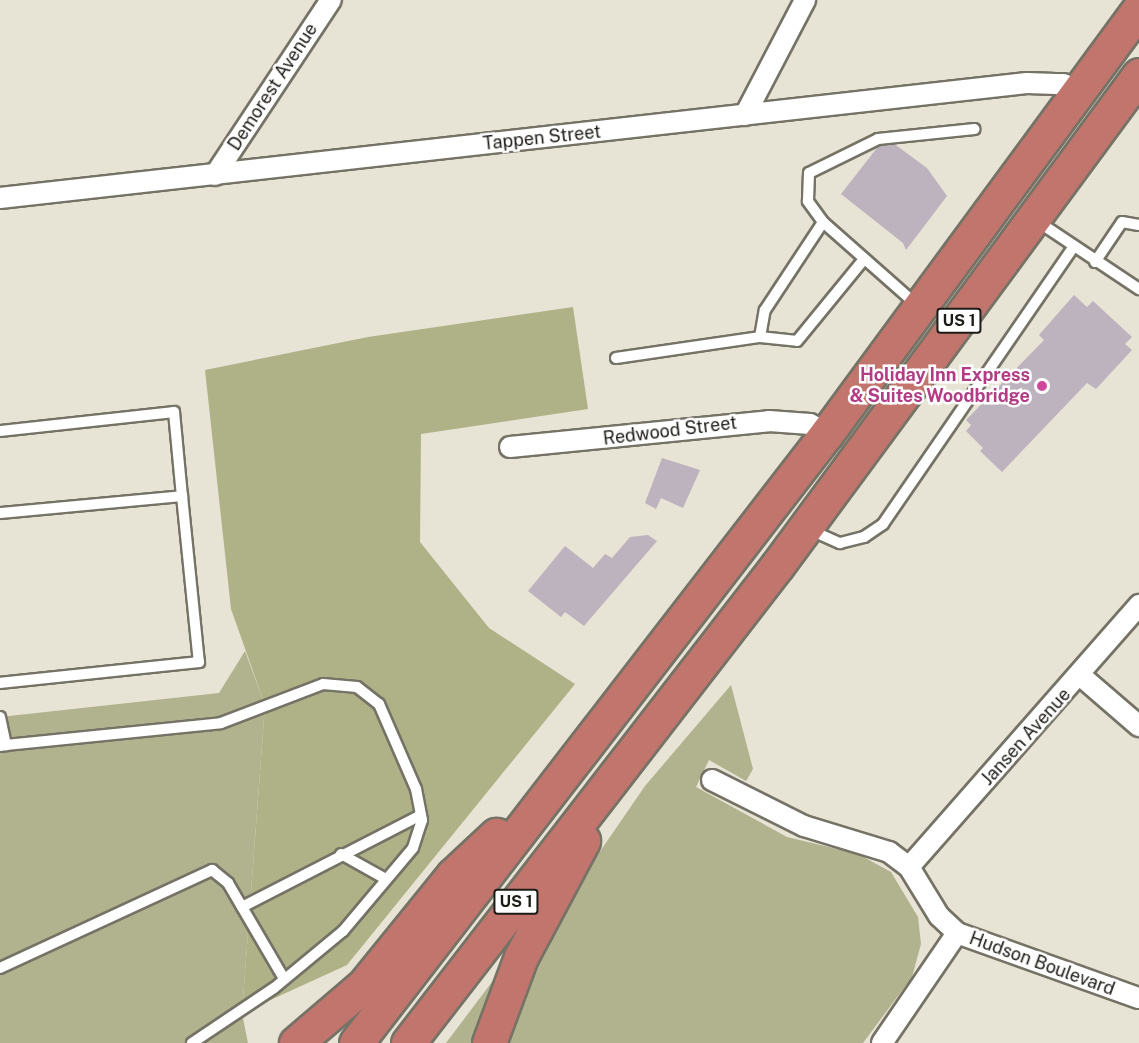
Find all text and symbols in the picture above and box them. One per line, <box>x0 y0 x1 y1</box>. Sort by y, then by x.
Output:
street label: Demorest Avenue <box>224 19 322 155</box>
street label: Tappen Street <box>482 121 602 155</box>
road number: US 1 <box>935 308 983 334</box>
place label: Holiday Inn Express & Suites Woodbridge <box>849 365 1030 407</box>
marker: Holiday Inn Express & Suites Woodbridge <box>1035 379 1049 393</box>
street label: Redwood Street <box>602 412 738 450</box>
street label: Jansen Avenue <box>977 684 1075 790</box>
road number: US 1 <box>492 889 540 915</box>
street label: Hudson Boulevard <box>966 928 1118 1000</box>

